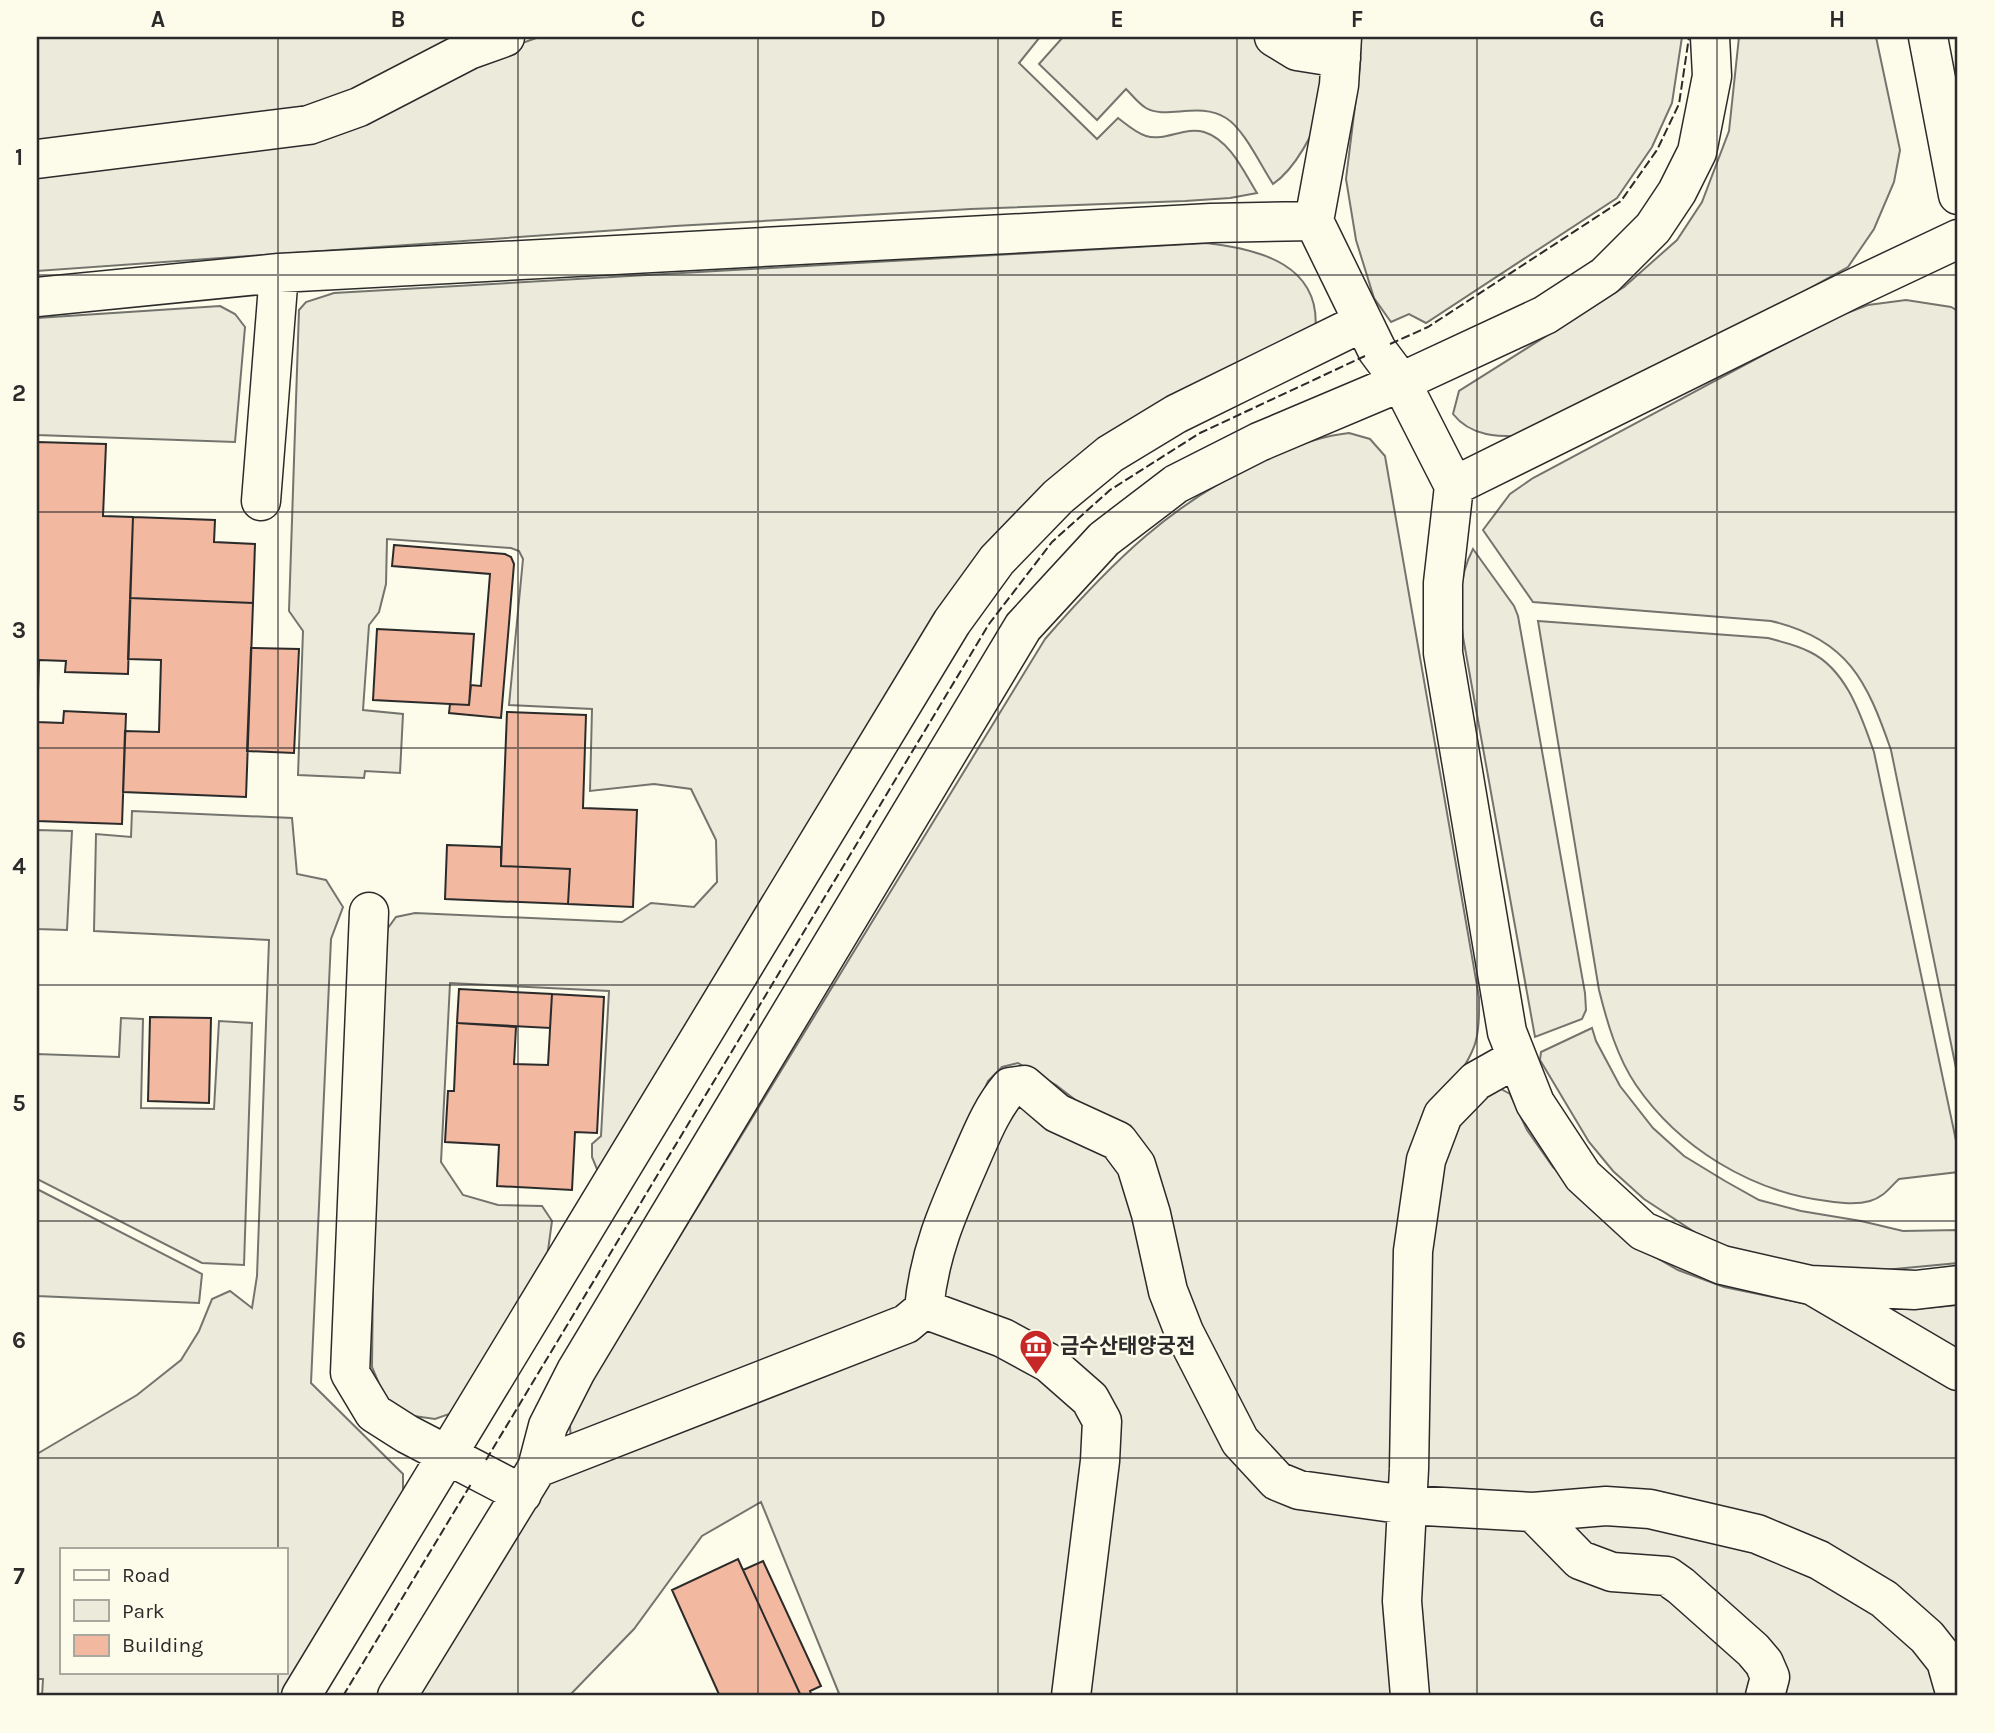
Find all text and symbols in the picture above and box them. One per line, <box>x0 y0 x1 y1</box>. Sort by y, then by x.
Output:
text: A <box>151 6 165 33</box>
text: B <box>391 6 405 33</box>
text: C <box>631 6 645 33</box>
text: D <box>870 6 886 33</box>
text: E <box>1110 6 1124 33</box>
text: F <box>1351 6 1363 33</box>
text: G <box>1589 6 1605 33</box>
text: H <box>1829 6 1845 33</box>
text: 1 <box>15 144 23 171</box>
text: 2 <box>12 380 26 407</box>
text: 3 <box>12 617 26 644</box>
text: 4 <box>12 853 26 880</box>
text: 5 <box>12 1090 26 1117</box>
text: 6 <box>12 1327 26 1354</box>
museum icon: 금수산태양궁전 <box>1017 1327 1055 1376</box>
place label: 금수산태양궁전 <box>1060 1334 1195 1358</box>
legend <box>60 1548 287 1674</box>
text: 7 <box>13 1563 25 1590</box>
text: Road <box>122 1563 170 1587</box>
text: Park <box>122 1599 165 1623</box>
text: Building <box>122 1633 203 1657</box>

